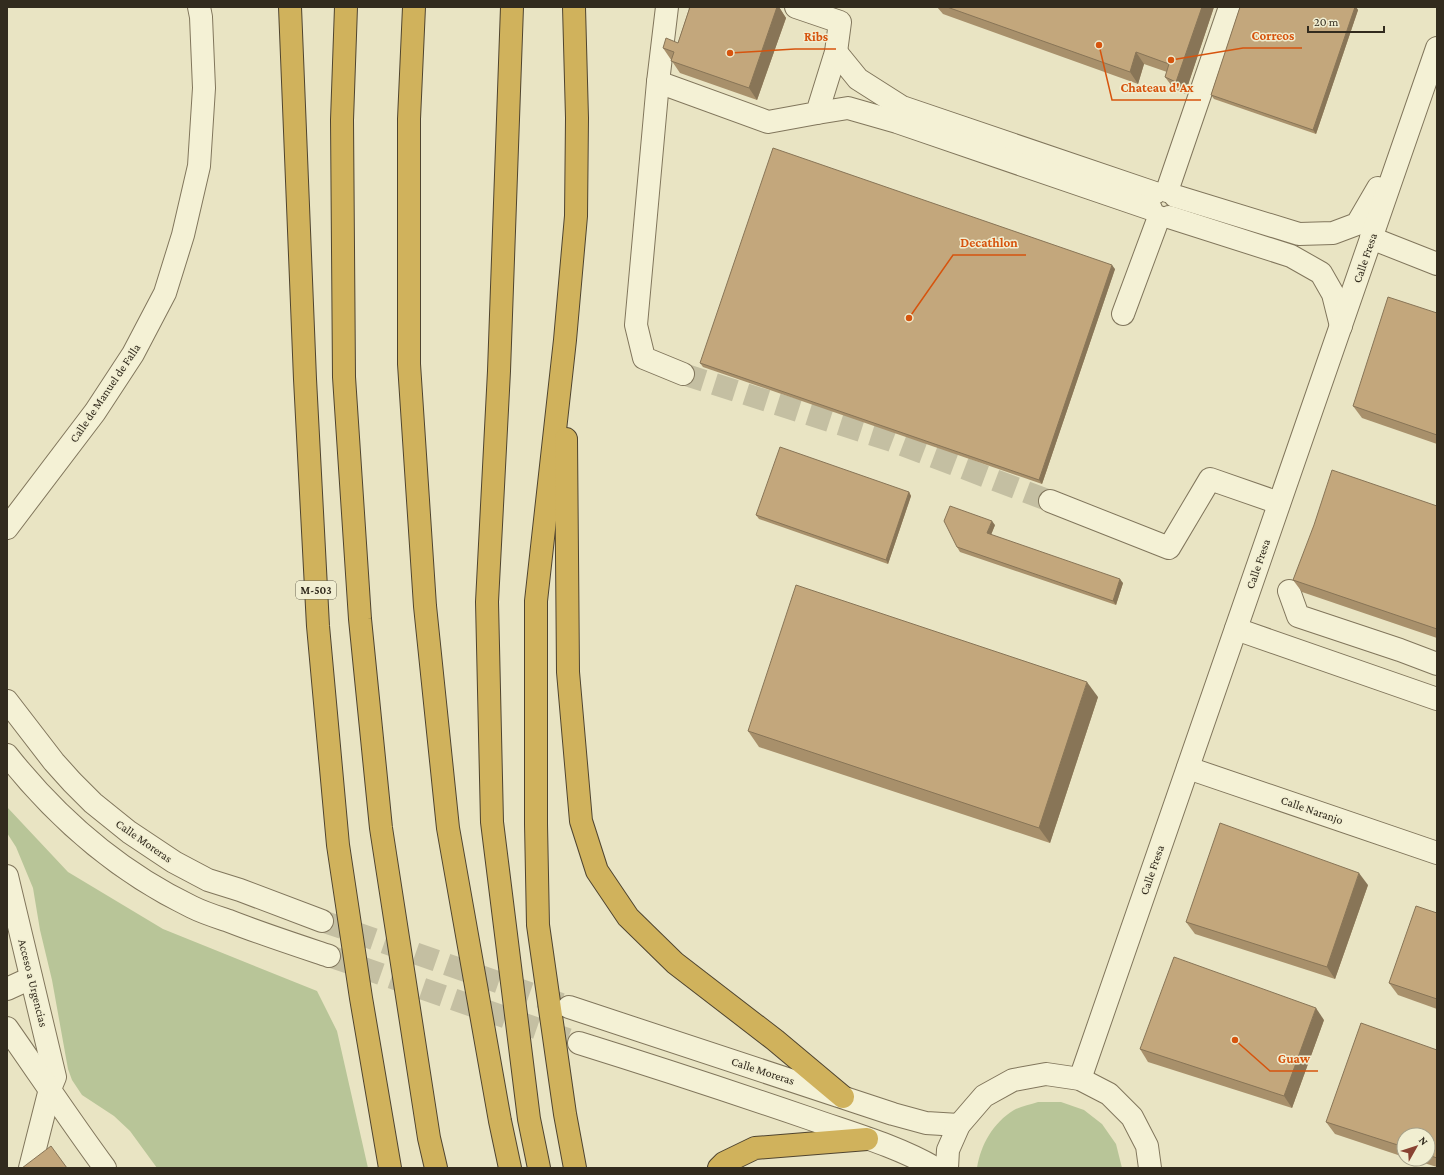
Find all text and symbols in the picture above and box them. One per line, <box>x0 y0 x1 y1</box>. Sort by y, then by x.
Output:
scale bar <box>1308 8 1384 34</box>
text: 20 m <box>1314 15 1339 29</box>
callout: Correos <box>1243 23 1302 48</box>
callout: Ribs <box>795 24 836 49</box>
text: Correos <box>1252 28 1294 43</box>
text: Ribs <box>804 29 828 44</box>
callout: Chateau d'Ax <box>1112 75 1201 100</box>
text: Chateau d'Ax <box>1120 80 1194 95</box>
callout: Decathlon <box>953 230 1026 255</box>
street label: Calle Fresa <box>1350 231 1380 285</box>
text: Decathlon <box>960 235 1018 250</box>
street label: Calle de Manuel de Falla <box>67 341 144 445</box>
street label: Calle Fresa <box>1243 537 1273 591</box>
road number: M-503 <box>296 581 336 599</box>
street label: Calle Naranjo <box>1279 793 1345 827</box>
street label: Calle Moreras <box>113 816 175 866</box>
street label: Calle Fresa <box>1137 843 1167 897</box>
street label: Acceso a Urgencias <box>15 937 51 1029</box>
callout: Guaw <box>1270 1046 1318 1071</box>
text: Guaw <box>1278 1051 1311 1066</box>
street label: Calle Moreras <box>729 1054 797 1088</box>
north arrow <box>1396 1127 1436 1167</box>
text: N <box>1417 1134 1431 1148</box>

